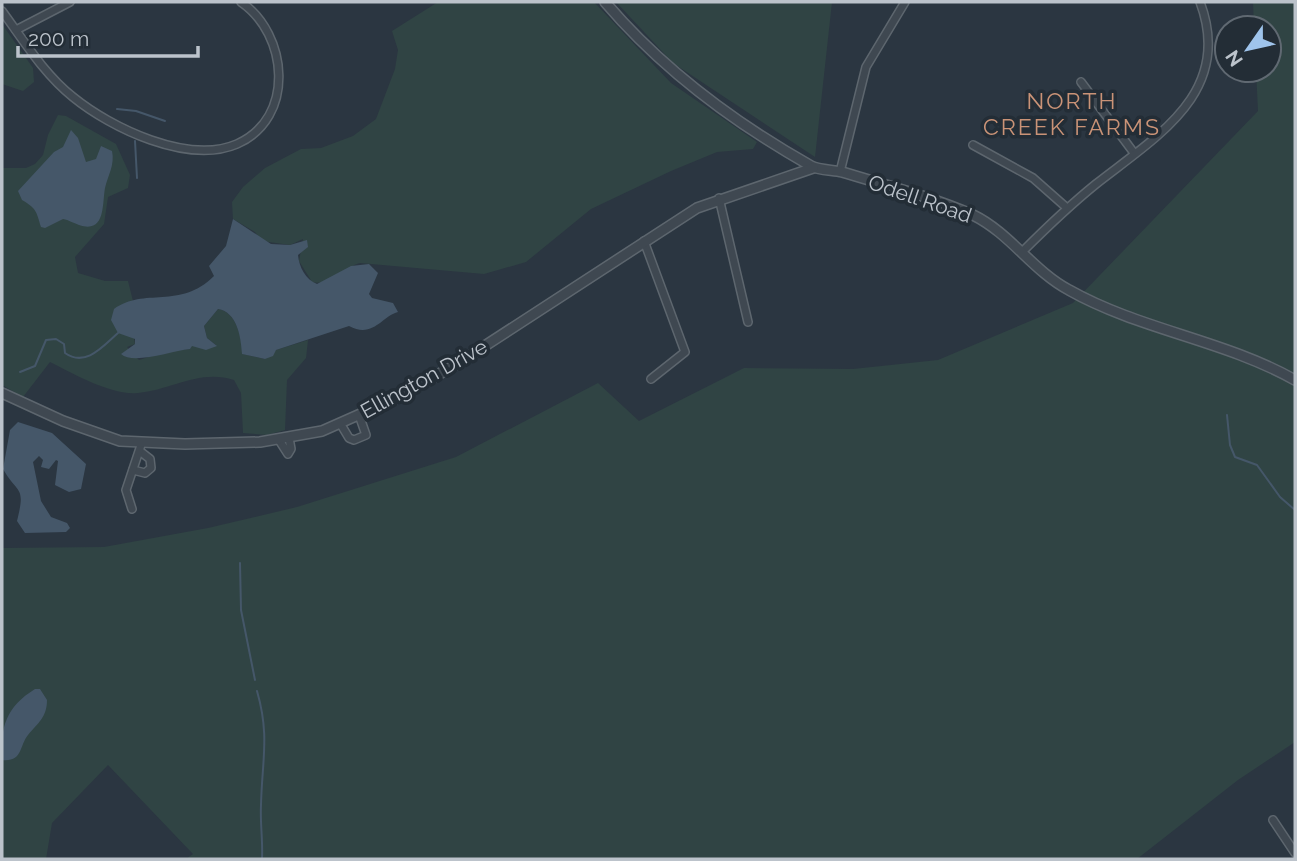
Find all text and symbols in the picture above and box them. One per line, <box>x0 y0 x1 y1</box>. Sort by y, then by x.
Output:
scale bar <box>18 14 198 58</box>
north arrow <box>1213 14 1283 84</box>
text: 200 m <box>28 26 89 51</box>
text: N <box>1221 46 1247 71</box>
district label: NORTH CREEK FARMS <box>983 87 1161 140</box>
street label: Odell Road <box>865 169 975 228</box>
street label: Ellington Drive <box>356 333 492 424</box>

